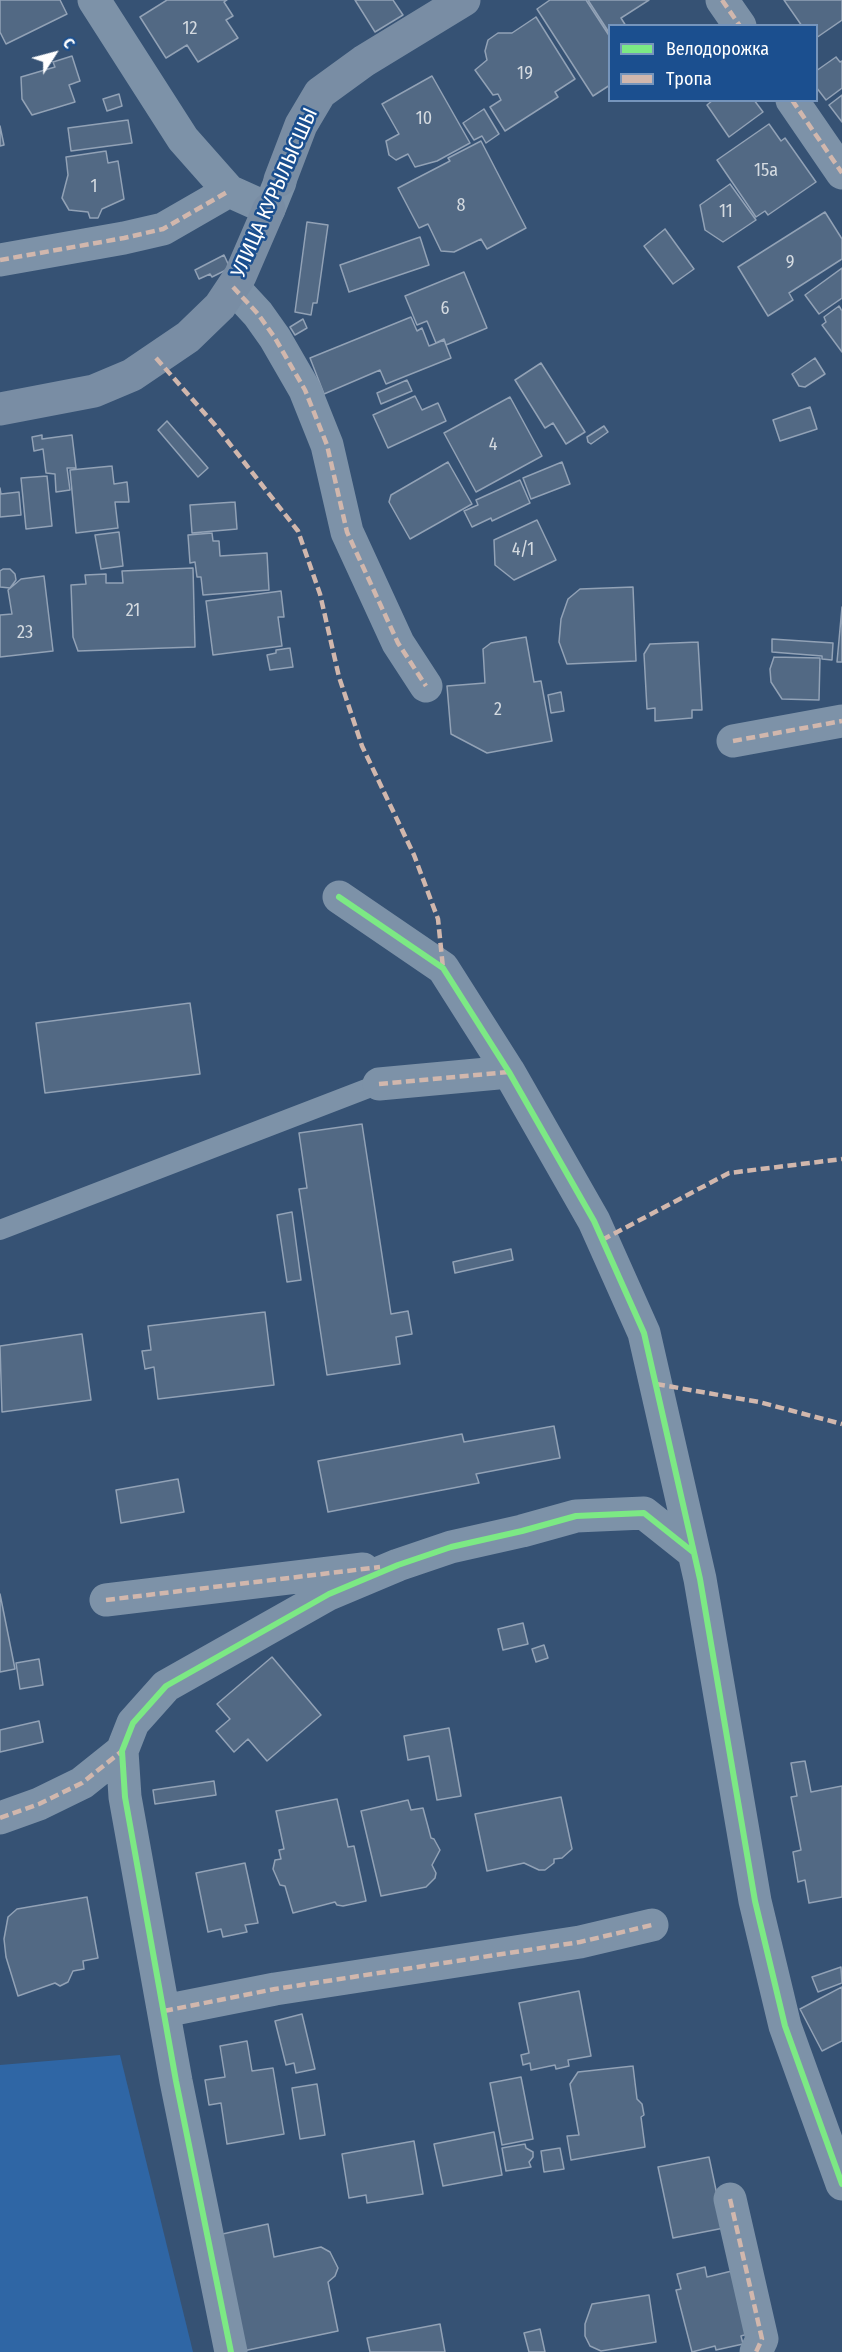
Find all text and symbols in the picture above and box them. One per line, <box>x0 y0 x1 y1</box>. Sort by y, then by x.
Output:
house number: 12 <box>183 18 197 40</box>
north arrow <box>24 24 84 84</box>
legend <box>608 24 818 102</box>
text: С <box>59 34 79 52</box>
text: Велодорожка <box>666 38 769 60</box>
house number: 19 <box>517 63 533 85</box>
text: Тропа <box>666 68 712 90</box>
street label: УЛИЦА КУРЫЛЫСШЫ <box>226 104 324 282</box>
house number: 10 <box>416 108 432 130</box>
house number: 15а <box>754 160 778 182</box>
house number: 1 <box>90 176 98 198</box>
house number: 8 <box>457 195 465 217</box>
house number: 11 <box>719 201 733 223</box>
house number: 9 <box>786 252 794 274</box>
house number: 6 <box>441 298 449 320</box>
house number: 4 <box>489 434 497 456</box>
house number: 4/1 <box>512 539 534 561</box>
house number: 21 <box>126 600 140 622</box>
house number: 23 <box>17 622 33 644</box>
house number: 2 <box>494 699 502 721</box>

